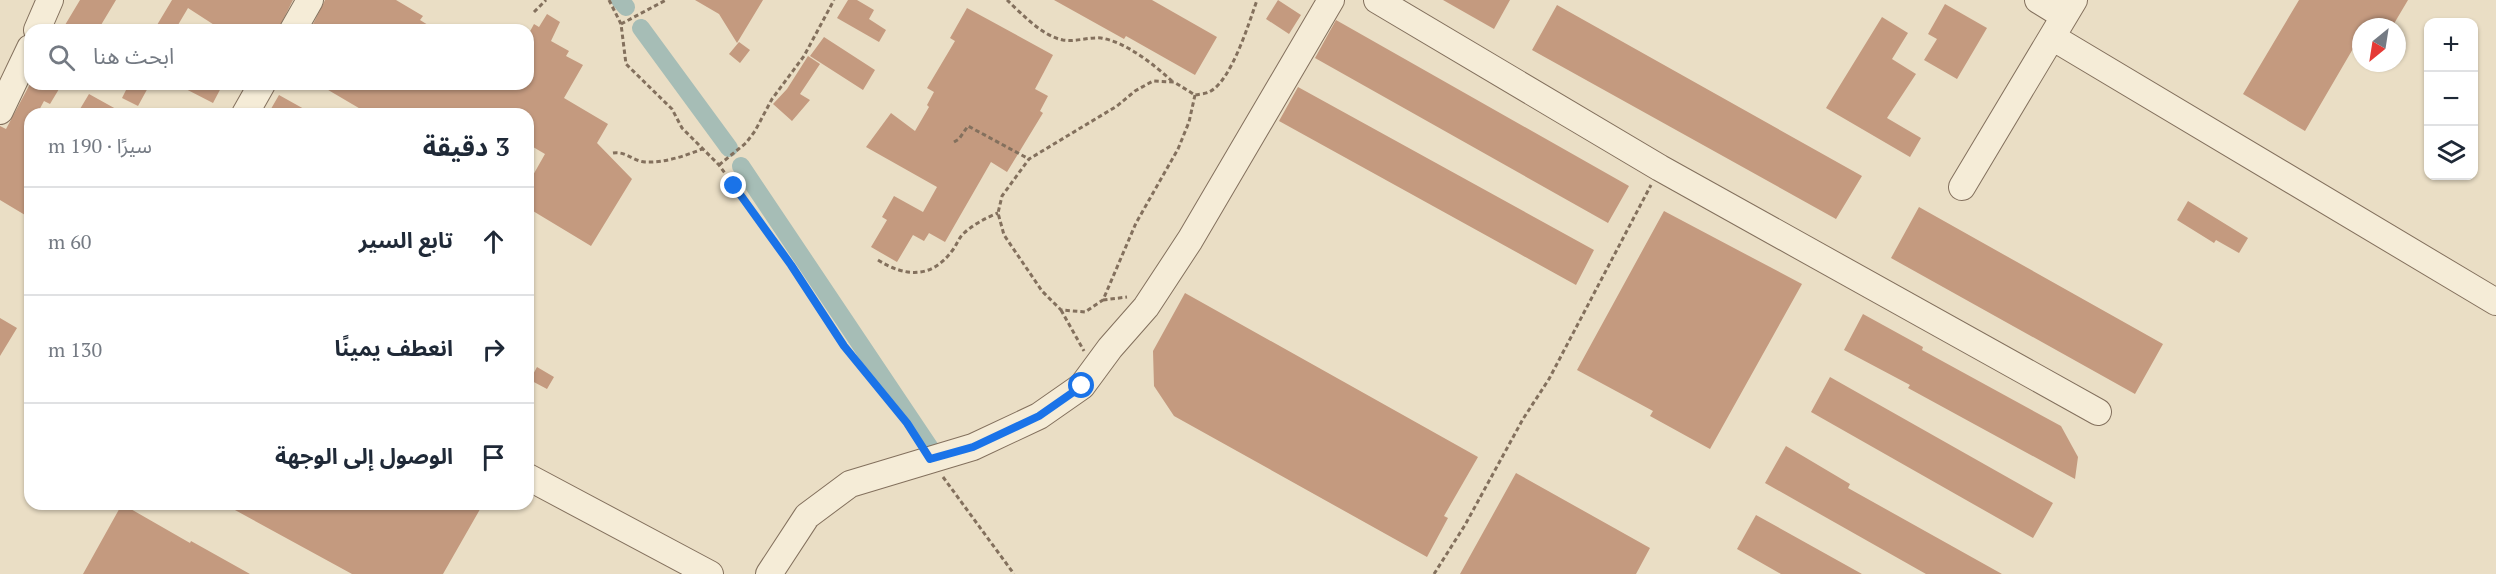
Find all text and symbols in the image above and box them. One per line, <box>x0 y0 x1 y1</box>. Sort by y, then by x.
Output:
north arrow <box>2352 18 2406 72</box>
map controls <box>2424 18 2478 180</box>
button: + <box>2424 18 2478 72</box>
search box <box>24 24 534 90</box>
icon: search <box>45 41 78 74</box>
text: ابحث هنا <box>93 41 174 70</box>
button: − <box>2424 72 2478 126</box>
button: layers <box>2424 126 2478 180</box>
text: 3 دقيقة <box>423 129 510 163</box>
text: سيرًا · 190 m <box>48 132 152 159</box>
route end <box>720 172 746 198</box>
text: تابع السير <box>359 225 453 254</box>
icon: ahead <box>477 225 510 258</box>
text: 60 m <box>48 228 91 255</box>
text: انعطف يمينًا <box>335 333 453 362</box>
icon: right <box>477 333 510 366</box>
text: 130 m <box>48 336 102 363</box>
route start <box>1068 372 1094 398</box>
text: الوصول إلى الوجهة <box>275 441 453 470</box>
icon: arrive <box>477 441 510 474</box>

